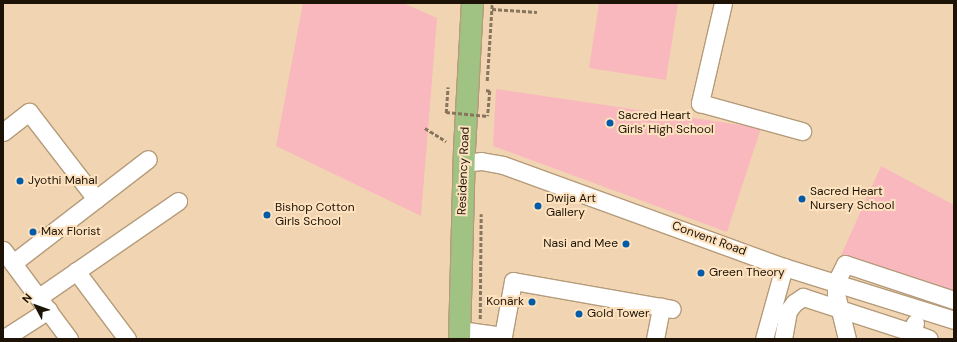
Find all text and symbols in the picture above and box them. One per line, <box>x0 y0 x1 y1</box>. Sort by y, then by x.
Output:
place label: Sacred Heart Girls' High School <box>618 109 714 137</box>
marker: Sacred Heart Girls' High School <box>605 118 615 128</box>
street label: Residency Road <box>455 127 473 215</box>
place label: Jyothi Mahal <box>28 174 97 188</box>
marker: Jyothi Mahal <box>15 176 25 186</box>
place label: Sacred Heart Nursery School <box>810 185 894 213</box>
place label: Dwija Art Gallery <box>546 192 596 220</box>
marker: Sacred Heart Nursery School <box>797 194 807 204</box>
place label: Bishop Cotton Girls School <box>275 201 355 229</box>
marker: Dwija Art Gallery <box>533 201 543 211</box>
marker: Bishop Cotton Girls School <box>262 210 272 220</box>
street label: Convent Road <box>670 219 748 259</box>
place label: Max Florist <box>41 225 101 239</box>
marker: Max Florist <box>28 227 38 237</box>
place label: Nasi and Mee <box>543 237 618 251</box>
marker: Nasi and Mee <box>621 239 631 249</box>
place label: Green Theory <box>709 266 785 280</box>
marker: Green Theory <box>696 268 706 278</box>
north arrow <box>16 286 56 326</box>
text: N <box>19 291 35 306</box>
place label: Konārk <box>486 295 524 309</box>
marker: Konārk <box>527 297 537 307</box>
place label: Gold Tower <box>587 307 649 321</box>
marker: Gold Tower <box>574 309 584 319</box>

